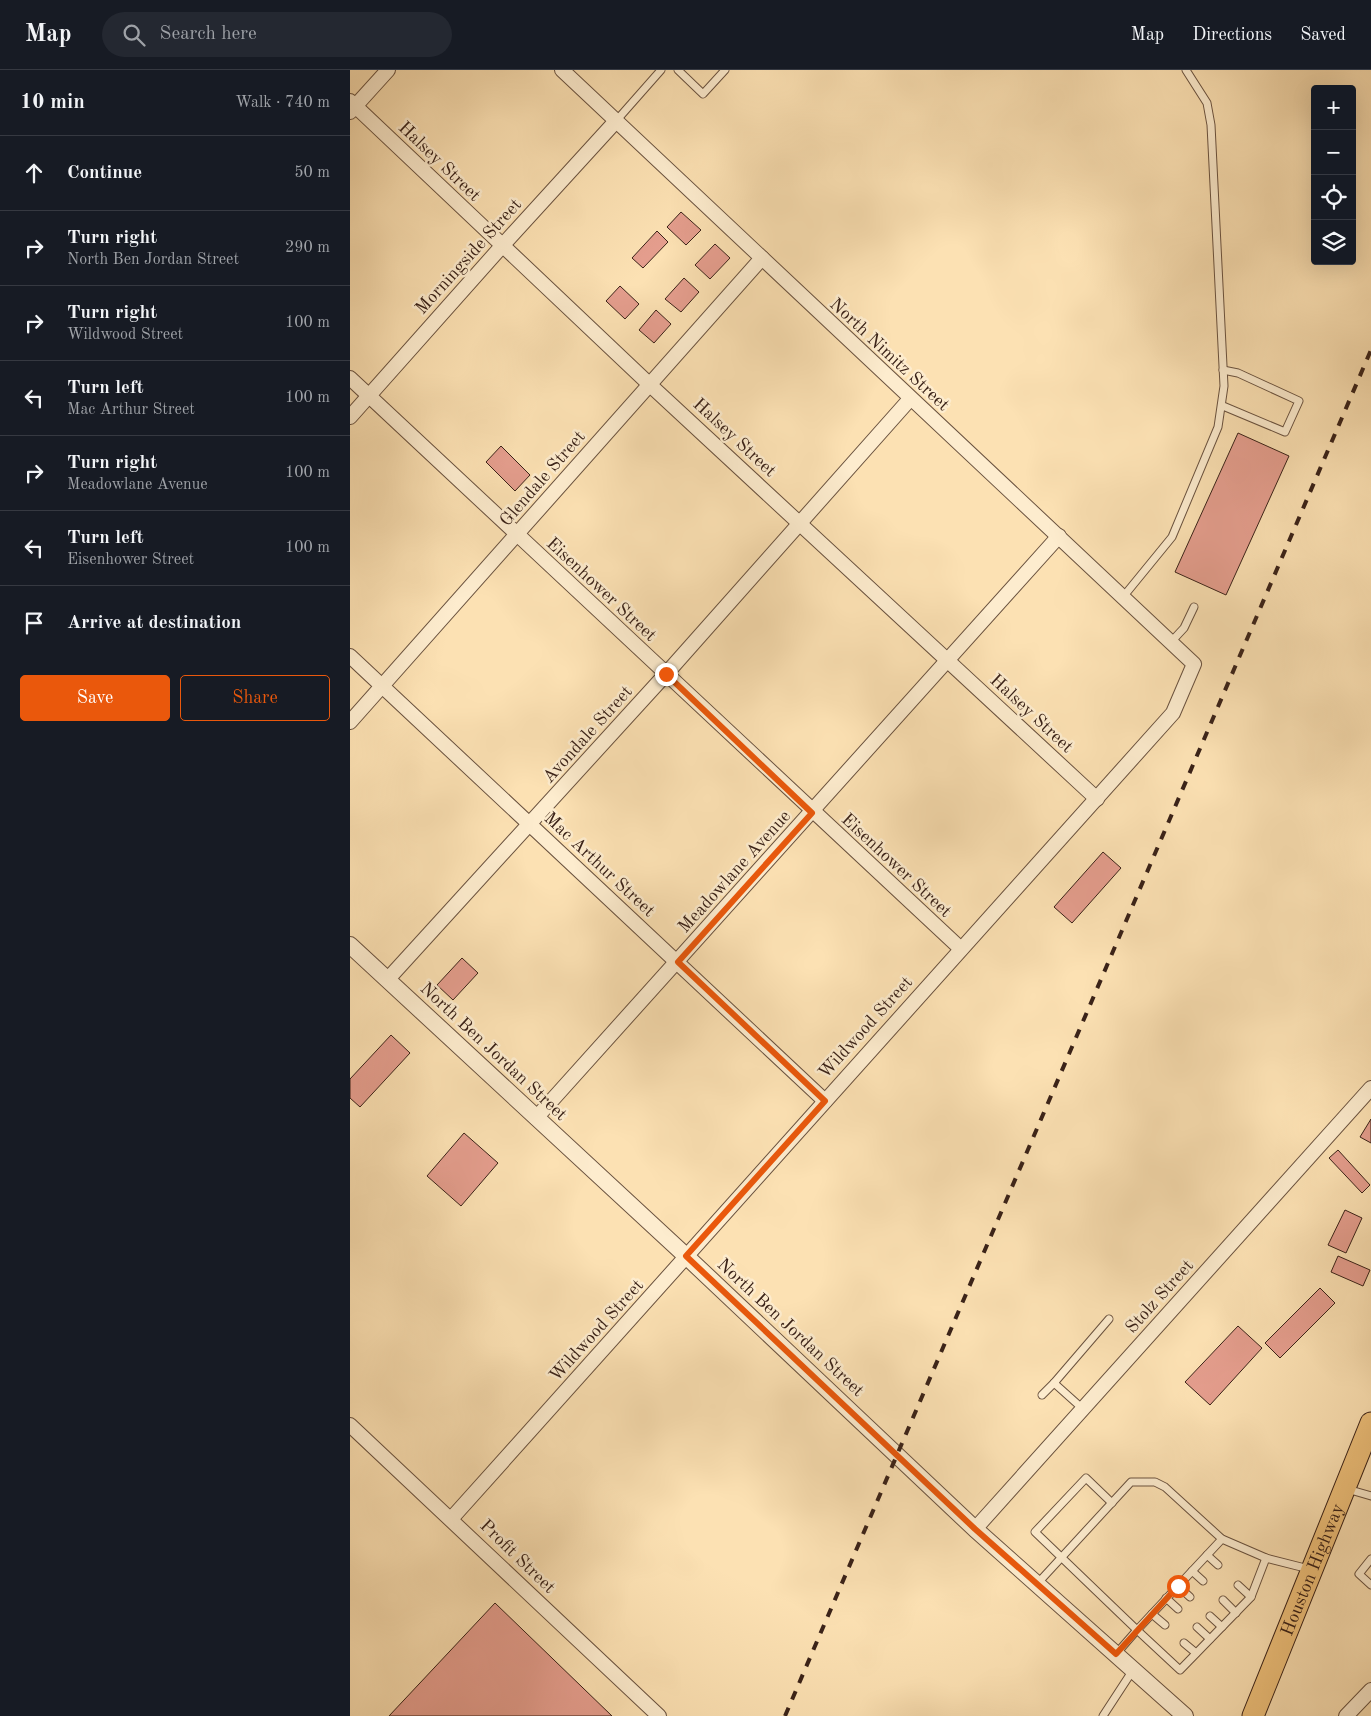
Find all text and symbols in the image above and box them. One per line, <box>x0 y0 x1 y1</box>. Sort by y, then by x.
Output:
search box <box>102 12 452 57</box>
icon: search <box>120 21 148 49</box>
text: Map <box>25 23 72 47</box>
text: Search here <box>160 25 257 44</box>
text: Map <box>1131 26 1164 44</box>
text: Directions <box>1192 26 1272 44</box>
text: Saved <box>1300 26 1346 44</box>
map controls <box>1311 85 1356 265</box>
button: + <box>1311 85 1356 130</box>
text: 10 min <box>20 92 85 113</box>
text: Walk · 740 m <box>235 95 330 111</box>
street label: Halsey Street <box>395 118 484 205</box>
button: − <box>1311 130 1356 175</box>
icon: ahead <box>20 159 48 187</box>
text: Continue <box>67 164 142 183</box>
text: 50 m <box>294 165 330 181</box>
button: locate <box>1311 175 1356 220</box>
street label: Morningside Street <box>412 195 525 318</box>
button: layers <box>1311 220 1356 265</box>
text: Turn right <box>67 229 157 248</box>
icon: right <box>20 234 48 262</box>
text: 290 m <box>285 240 330 256</box>
text: North Ben Jordan Street <box>67 252 239 268</box>
street label: North Nimitz Street <box>826 295 953 415</box>
text: Turn right <box>67 304 157 323</box>
icon: right <box>20 309 48 337</box>
text: 100 m <box>285 315 330 331</box>
text: Wildwood Street <box>67 327 183 343</box>
text: Turn left <box>67 379 144 398</box>
icon: left <box>20 384 48 412</box>
text: 100 m <box>285 390 330 406</box>
street label: Halsey Street <box>689 395 779 481</box>
text: Mac Arthur Street <box>67 402 195 418</box>
street label: Glendale Street <box>497 427 589 530</box>
text: Turn right <box>67 454 157 473</box>
icon: right <box>20 459 48 487</box>
text: 100 m <box>285 465 330 481</box>
text: Meadowlane Avenue <box>67 477 208 493</box>
text: Turn left <box>67 529 144 548</box>
icon: left <box>20 534 48 562</box>
street label: Eisenhower Street <box>543 534 660 645</box>
text: 100 m <box>285 540 330 556</box>
text: Eisenhower Street <box>67 552 194 568</box>
icon: arrive <box>20 609 48 637</box>
text: Arrive at destination <box>67 614 241 633</box>
route end <box>655 663 678 686</box>
street label: Halsey Street <box>986 671 1076 757</box>
button: Save <box>20 675 170 721</box>
button: Share <box>180 675 330 721</box>
street label: Avondale Street <box>540 683 636 787</box>
street label: Meadowlane Avenue <box>675 807 794 936</box>
street label: Mac Arthur Street <box>541 809 658 920</box>
street label: Eisenhower Street <box>838 810 955 921</box>
street label: Wildwood Street <box>815 973 916 1082</box>
street label: North Ben Jordan Street <box>416 979 570 1124</box>
street label: North Ben Jordan Street <box>713 1255 867 1400</box>
street label: Stolz Street <box>1122 1256 1197 1337</box>
street label: Wildwood Street <box>546 1276 647 1385</box>
street label: Houston Highway <box>1278 1501 1348 1638</box>
street label: Profit Street <box>476 1517 558 1597</box>
route start <box>1167 1575 1190 1598</box>

